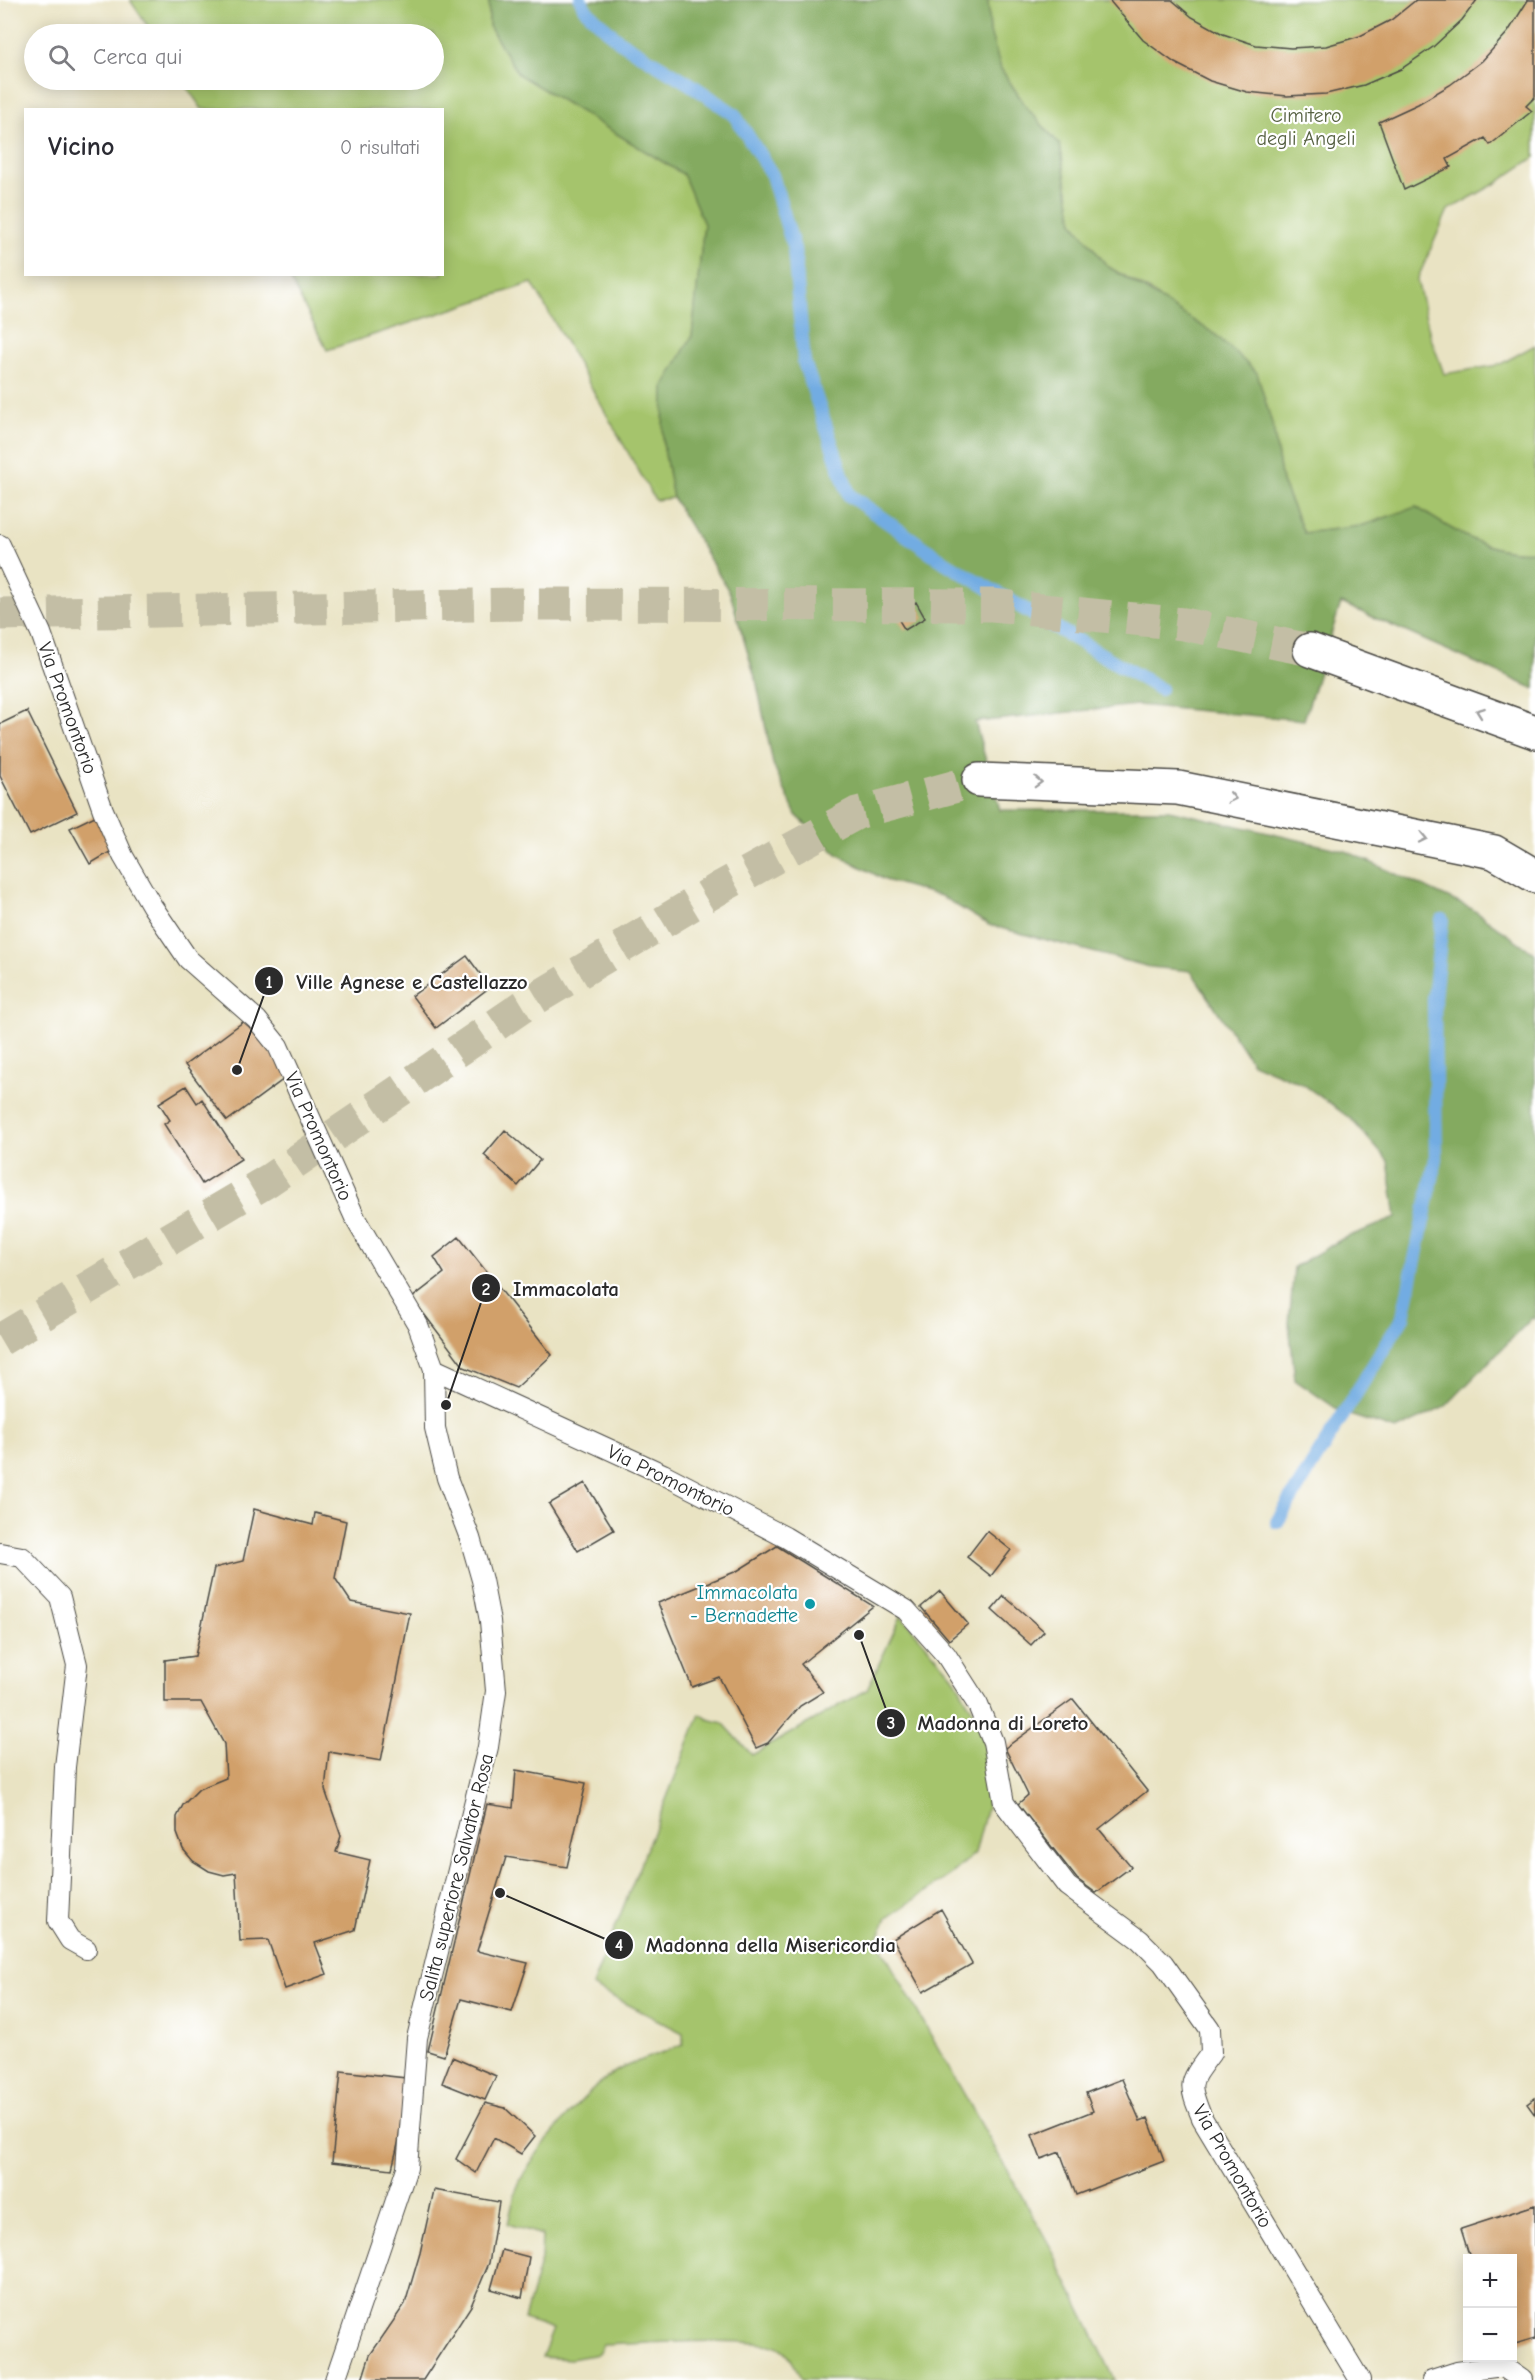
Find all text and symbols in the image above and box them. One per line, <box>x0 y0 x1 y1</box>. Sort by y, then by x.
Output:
search box <box>24 24 444 90</box>
icon: search <box>45 41 78 74</box>
text: Cerca qui <box>93 44 183 70</box>
park label: Cimitero degli Angeli <box>1256 104 1356 150</box>
text: Vicino <box>48 132 114 162</box>
text: 0 risultati <box>340 136 420 159</box>
street label: Via Promontorio <box>33 639 102 777</box>
one-way arrow <box>1475 707 1486 720</box>
one-way arrow <box>1033 776 1042 788</box>
one-way arrow <box>1226 791 1236 804</box>
one-way arrow <box>1417 830 1427 843</box>
callout: Ville Agnese e Castellazzo <box>254 962 539 1001</box>
text: Ville Agnese e Castellazzo <box>296 970 528 994</box>
text: 1 <box>265 972 273 993</box>
street label: Via Promontorio <box>280 1068 357 1204</box>
callout: Immacolata <box>471 1269 631 1308</box>
text: Immacolata <box>513 1277 619 1301</box>
text: 2 <box>482 1279 491 1300</box>
street label: Via Promontorio <box>603 1440 738 1521</box>
place label: Immacolata - Bernadette <box>690 1581 798 1627</box>
marker: Immacolata - Bernadette <box>803 1597 817 1611</box>
callout: Madonna di Loreto <box>876 1703 1100 1742</box>
text: Madonna di Loreto <box>918 1711 1089 1735</box>
text: 3 <box>887 1713 895 1734</box>
street label: Salita superiore Salvator Rosa <box>415 1751 498 2003</box>
callout: Madonna della Misericordia <box>604 1925 908 1964</box>
text: Madonna della Misericordia <box>646 1933 896 1957</box>
text: 4 <box>615 1935 623 1956</box>
street label: Via Promontorio <box>1188 2100 1277 2232</box>
map controls <box>1463 2254 1517 2362</box>
button: + <box>1463 2254 1517 2308</box>
button: − <box>1463 2308 1517 2362</box>

